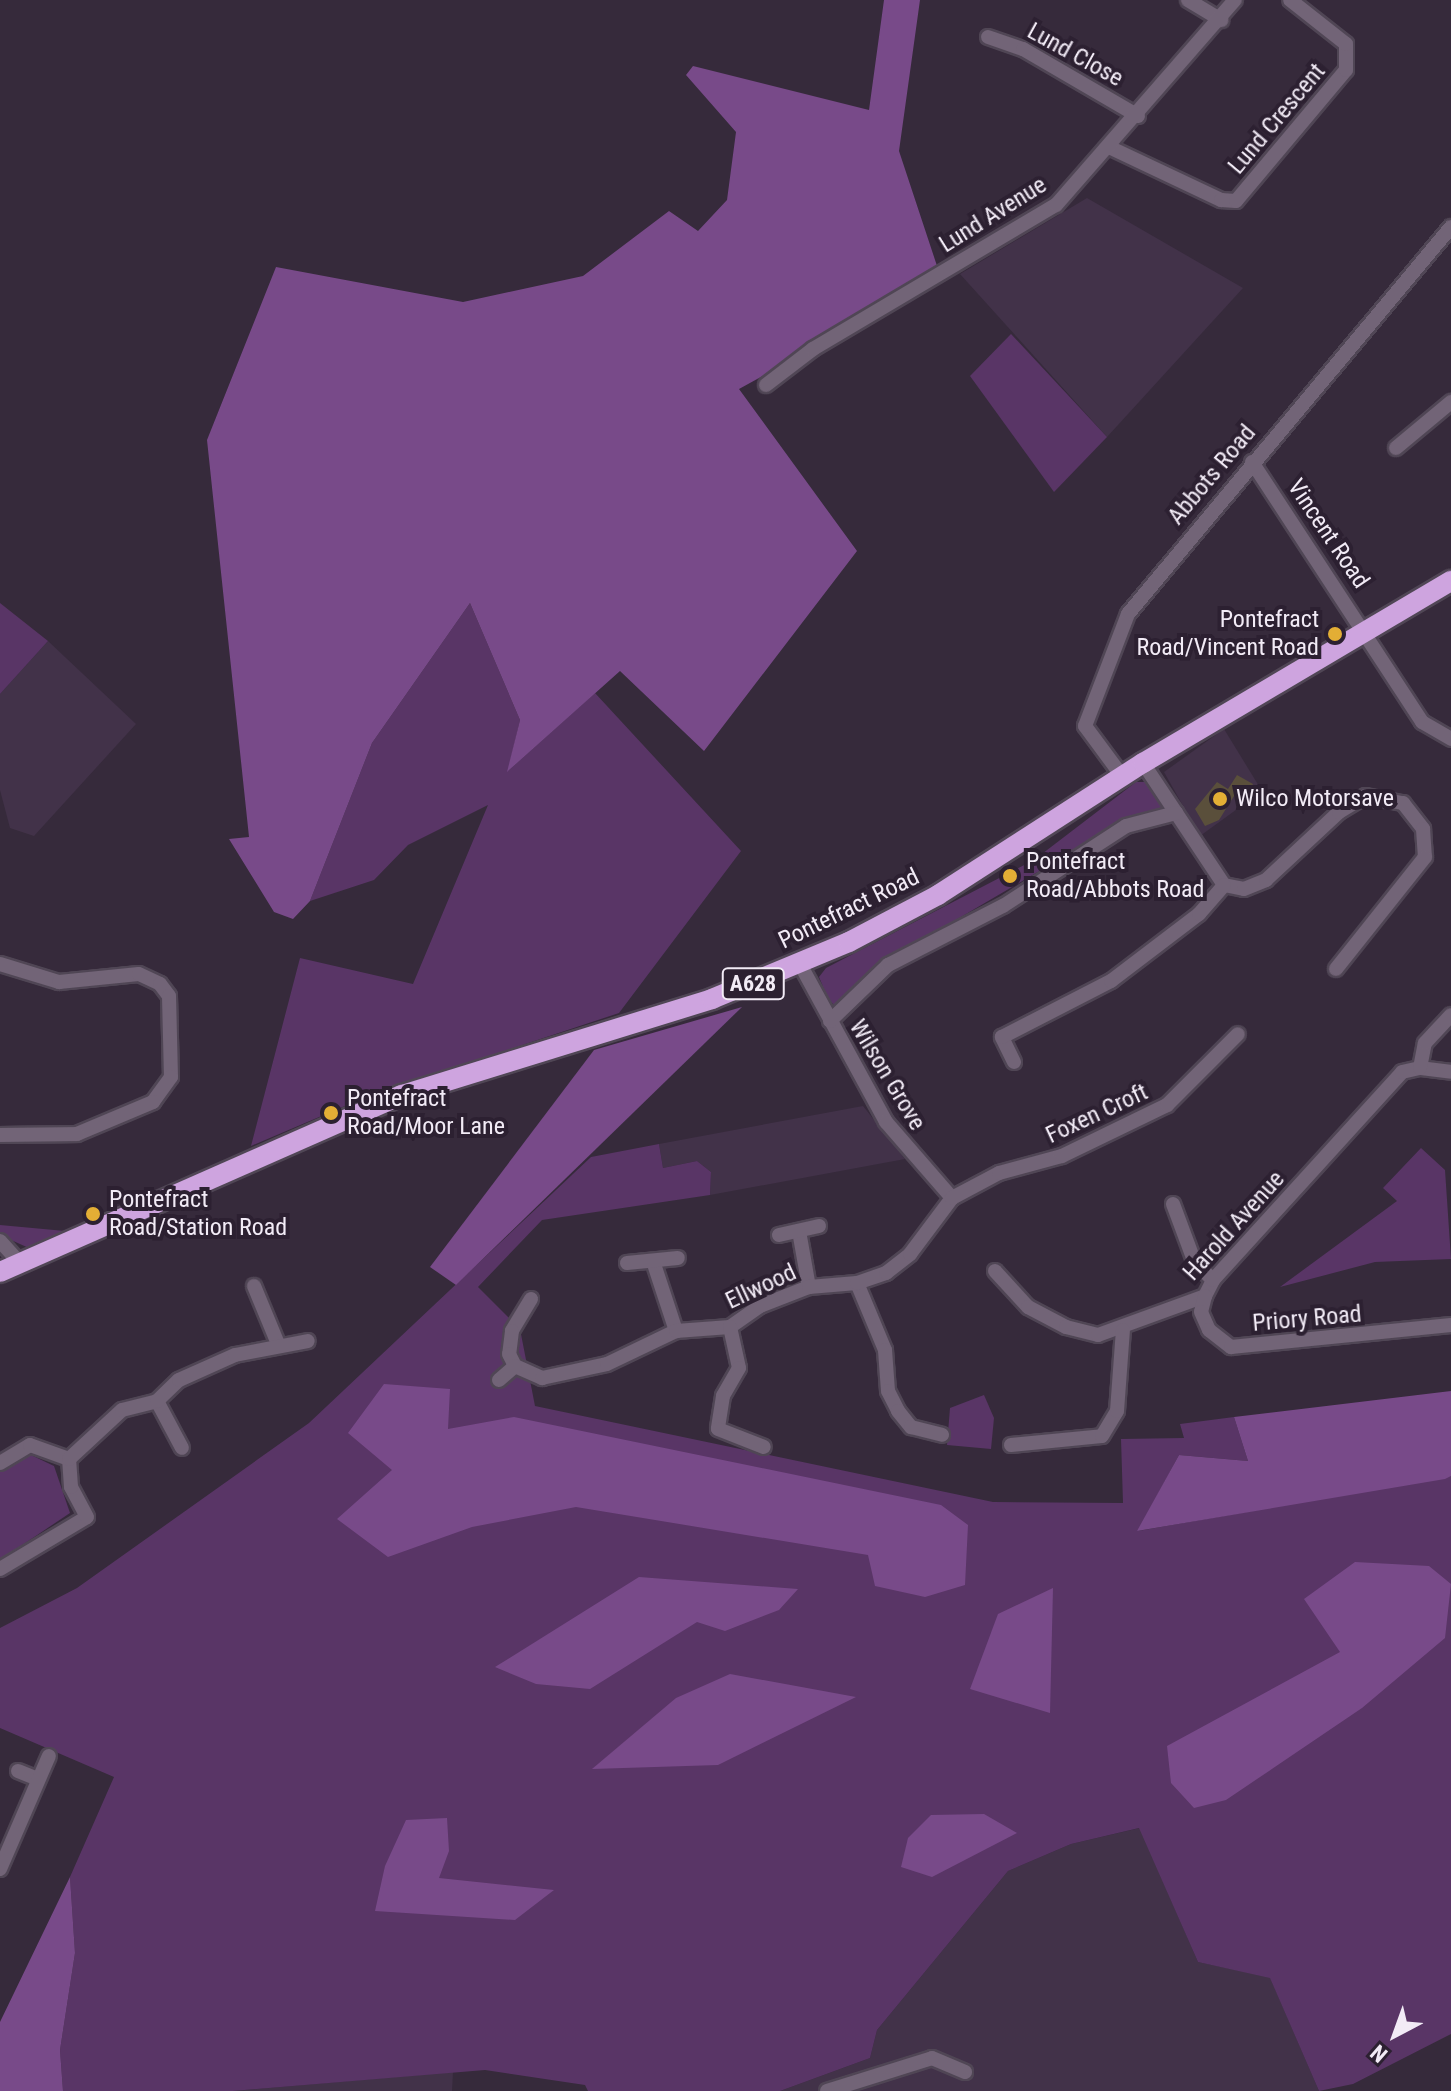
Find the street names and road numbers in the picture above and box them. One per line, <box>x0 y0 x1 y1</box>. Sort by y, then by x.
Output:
street label: Lund Close <box>1022 17 1128 93</box>
street label: Lund Crescent <box>1222 58 1332 180</box>
street label: Lund Avenue <box>934 171 1052 259</box>
street label: Abbots Road <box>1162 419 1262 531</box>
street label: Vincent Road <box>1281 474 1375 594</box>
street label: Pontefract Road <box>774 863 924 955</box>
road number: A628 <box>721 966 785 1002</box>
street label: Wilson Grove <box>843 1014 931 1136</box>
street label: Foxen Croft <box>1041 1078 1153 1150</box>
street label: Harold Avenue <box>1177 1165 1291 1287</box>
street label: Ellwood <box>721 1258 801 1316</box>
street label: Priory Road <box>1251 1300 1363 1338</box>

